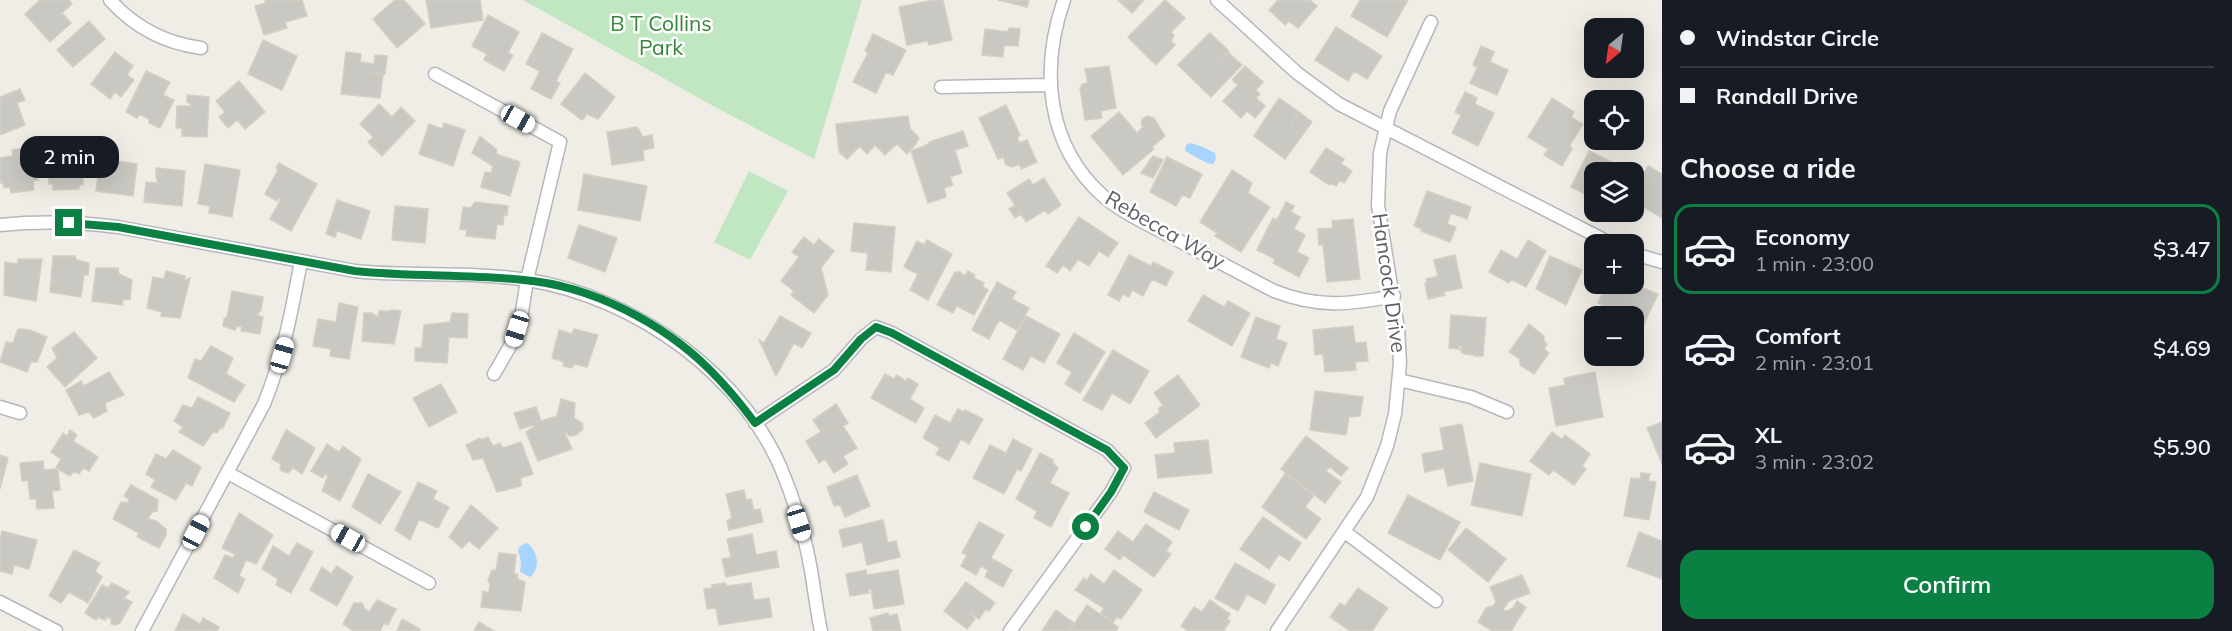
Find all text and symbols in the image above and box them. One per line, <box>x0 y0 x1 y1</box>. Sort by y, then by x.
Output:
park label: B T Collins Park <box>610 10 712 60</box>
north arrow <box>1584 18 1644 78</box>
map controls <box>1584 18 1644 366</box>
text: Windstar Circle <box>1716 24 1879 52</box>
text: Randall Drive <box>1716 82 1858 110</box>
button: locate <box>1584 90 1644 150</box>
car <box>498 102 538 136</box>
callout: 2 min <box>20 136 118 178</box>
text: 2 min <box>44 144 95 169</box>
text: Choose a ride <box>1680 151 1856 185</box>
button: layers <box>1584 162 1644 222</box>
street label: Rebecca Way <box>1101 184 1230 274</box>
route end <box>55 209 82 236</box>
street label: Hancock Drive <box>1367 211 1413 354</box>
icon: car <box>1683 222 1737 276</box>
text: Economy <box>1755 223 1850 251</box>
button: + <box>1584 234 1644 294</box>
text: $3.47 <box>2153 235 2211 263</box>
text: 1 min · 23:00 <box>1755 251 1874 276</box>
button: − <box>1584 306 1644 366</box>
car <box>503 309 531 349</box>
icon: car <box>1683 321 1737 375</box>
text: Comfort <box>1755 322 1841 350</box>
text: $4.69 <box>2153 334 2211 362</box>
car <box>268 335 296 375</box>
text: 2 min · 23:01 <box>1755 350 1874 375</box>
icon: car <box>1683 420 1737 474</box>
text: XL <box>1755 421 1782 449</box>
text: $5.90 <box>2153 433 2211 461</box>
text: 3 min · 23:02 <box>1755 449 1874 474</box>
car <box>785 503 813 543</box>
car <box>180 512 212 552</box>
route start <box>1072 513 1099 540</box>
car <box>328 521 368 555</box>
button: Confirm <box>1680 550 2214 619</box>

